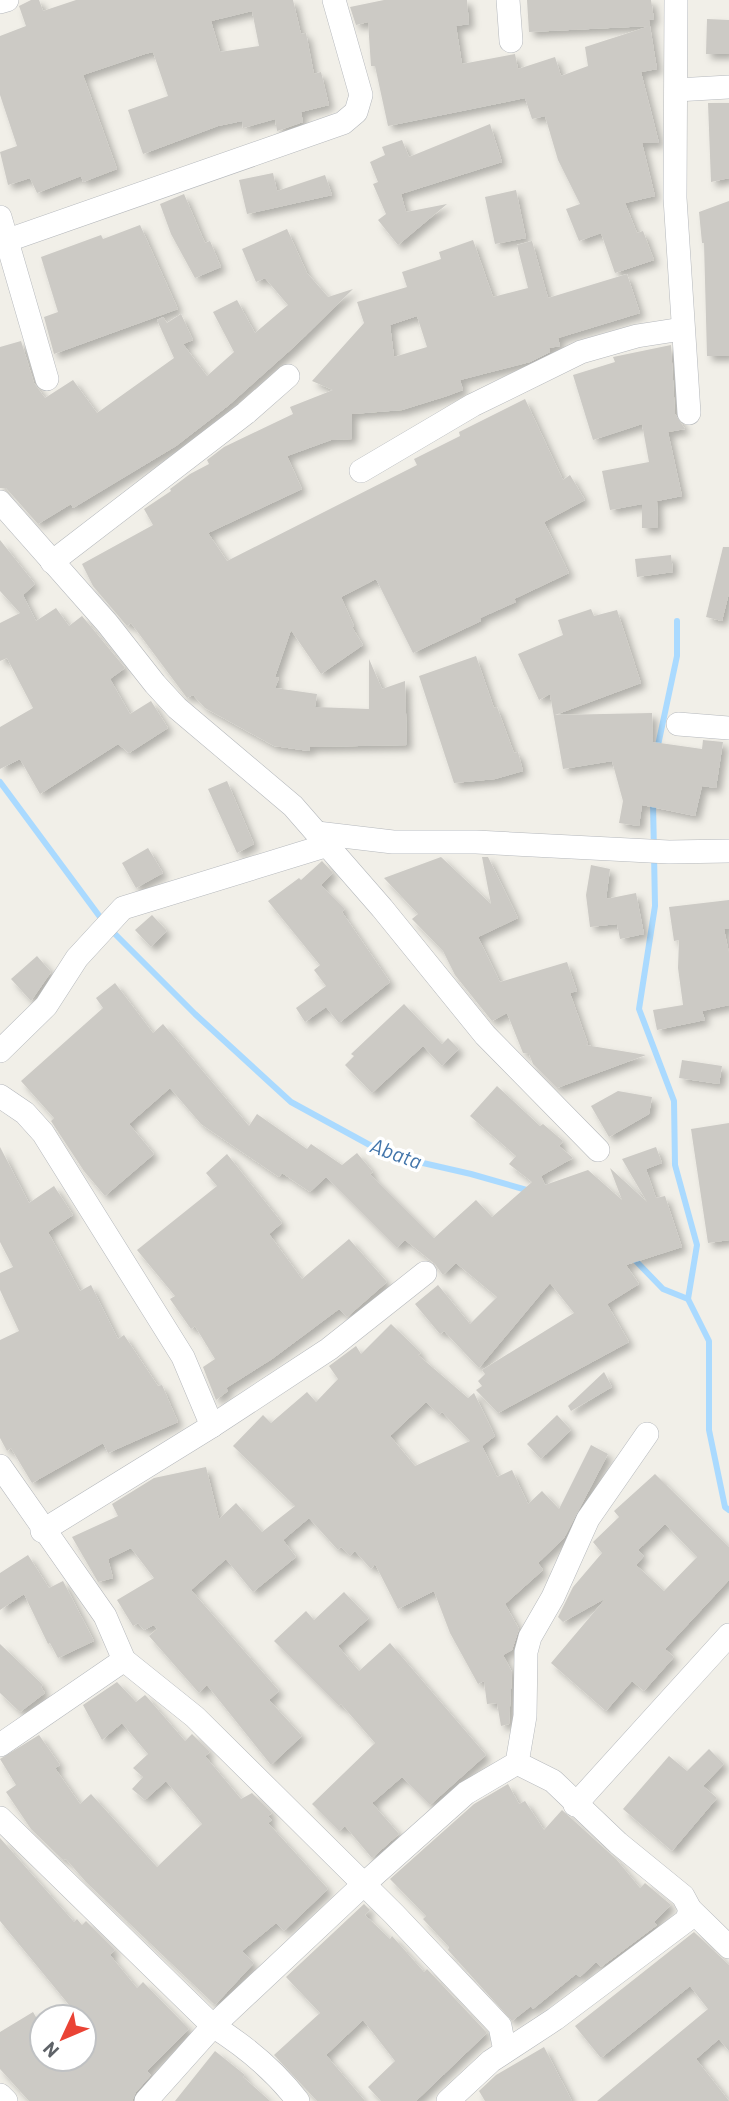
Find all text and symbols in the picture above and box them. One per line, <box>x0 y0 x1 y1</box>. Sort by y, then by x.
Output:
water label: Abata <box>367 1132 426 1173</box>
north arrow <box>28 2003 98 2073</box>
text: N <box>38 2038 63 2063</box>

